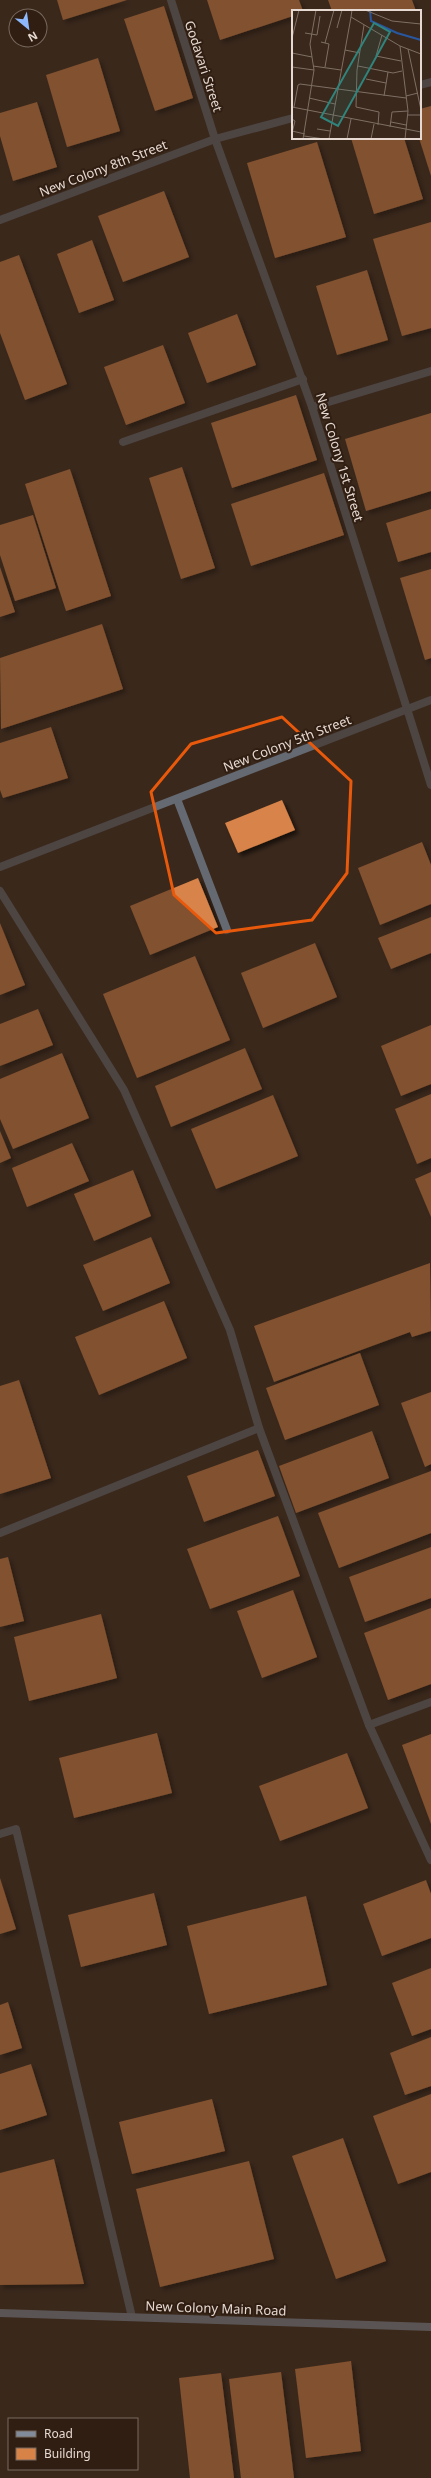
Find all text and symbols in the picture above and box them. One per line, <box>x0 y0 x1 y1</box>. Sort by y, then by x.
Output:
north arrow <box>8 8 48 48</box>
inset map <box>292 10 421 139</box>
street label: Godavari Street <box>181 18 227 114</box>
text: N <box>26 28 41 46</box>
street label: New Colony 8th Street <box>36 135 170 201</box>
street label: New Colony 1st Street <box>312 390 368 524</box>
street label: New Colony 5th Street <box>220 710 354 776</box>
street label: New Colony Main Road <box>145 2297 287 2319</box>
legend <box>8 2418 138 2470</box>
text: Road <box>44 2425 73 2442</box>
text: Building <box>44 2445 91 2462</box>

